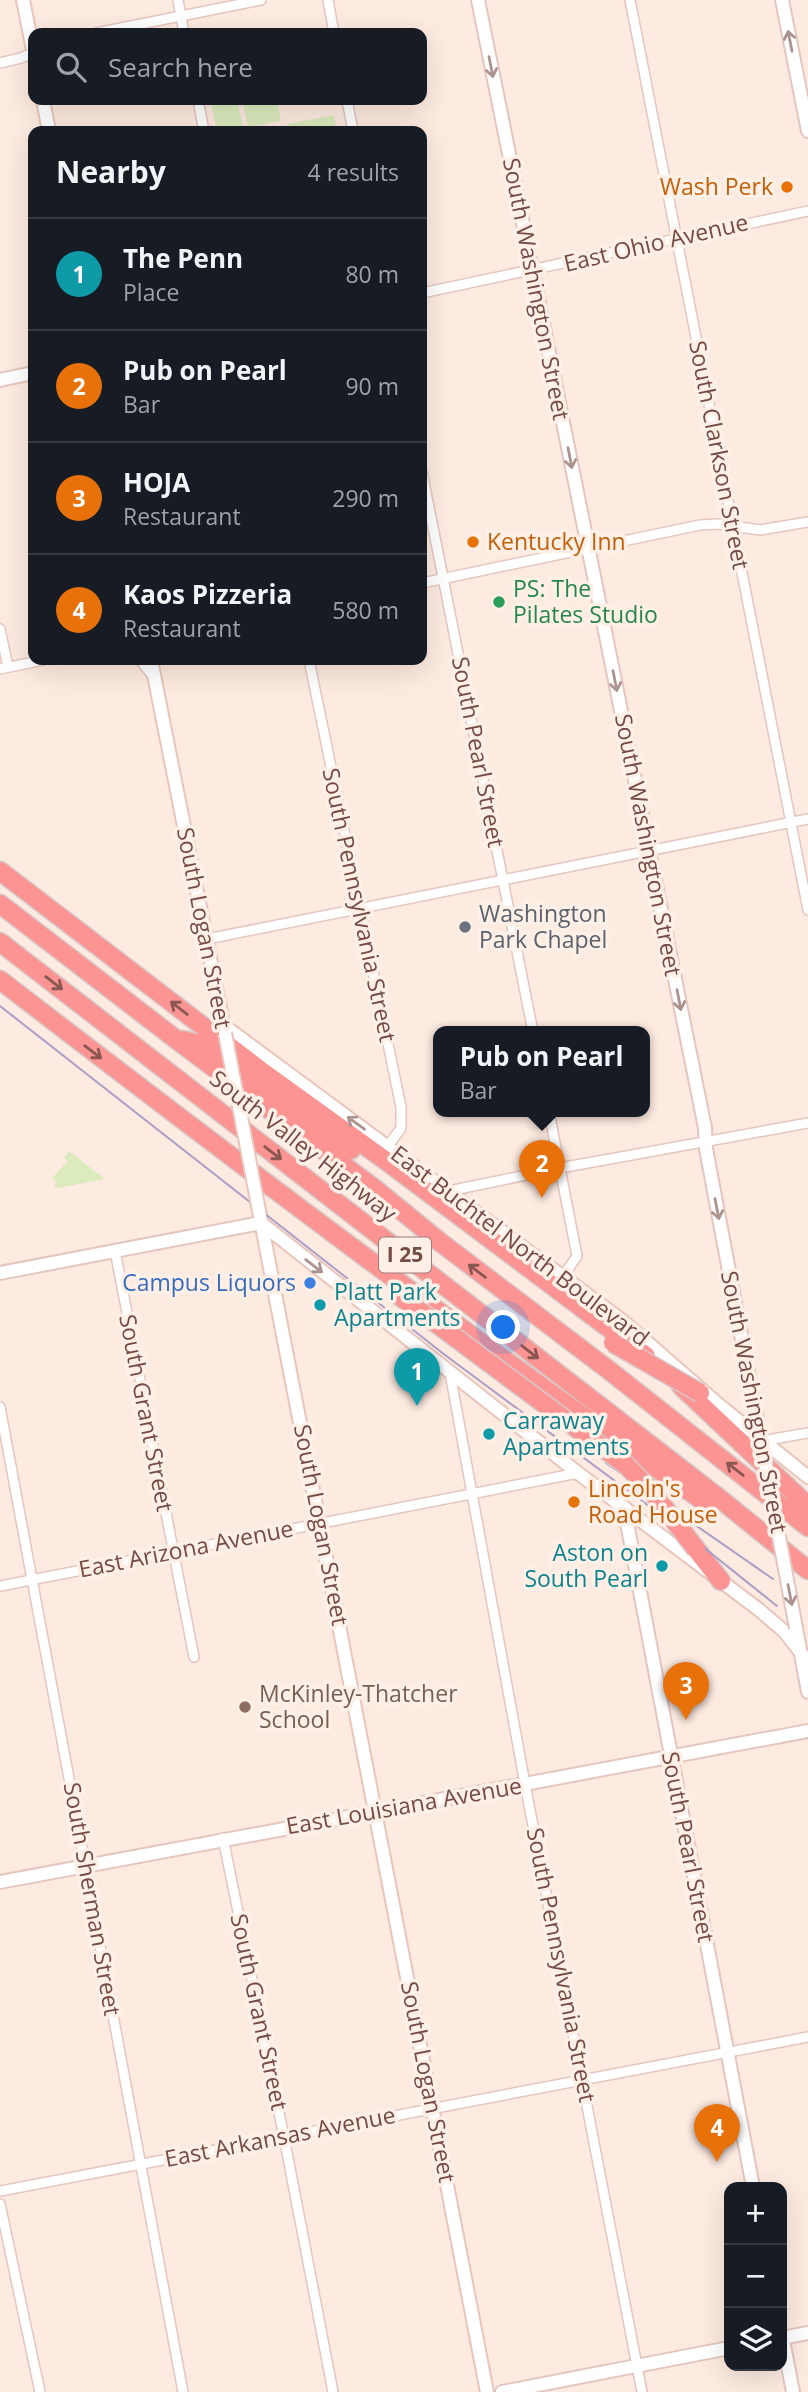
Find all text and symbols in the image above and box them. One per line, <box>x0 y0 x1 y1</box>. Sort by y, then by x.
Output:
search box <box>28 28 427 105</box>
one-way arrow <box>783 30 797 53</box>
icon: search <box>52 48 90 86</box>
text: Search here <box>108 49 253 85</box>
one-way arrow <box>485 55 499 78</box>
text: Nearby <box>56 151 166 192</box>
street label: South Washington Street <box>496 155 578 423</box>
text: 4 results <box>308 156 399 188</box>
place label: Wash Perk <box>660 170 773 202</box>
marker: Wash Perk <box>779 179 795 195</box>
street label: East Ohio Avenue <box>560 205 751 279</box>
text: The Penn <box>123 240 243 276</box>
text: 1 <box>72 258 86 290</box>
text: 80 m <box>345 258 399 290</box>
text: Place <box>123 276 179 308</box>
street label: South Clarkson Street <box>682 338 758 572</box>
text: Pub on Pearl <box>123 352 287 388</box>
text: 2 <box>72 370 86 402</box>
text: 90 m <box>345 370 399 402</box>
text: Bar <box>123 388 160 420</box>
one-way arrow <box>563 446 577 469</box>
text: HOJA <box>123 464 190 500</box>
text: 3 <box>72 482 86 514</box>
text: 290 m <box>332 482 399 514</box>
text: Restaurant <box>123 500 241 532</box>
place label: Kentucky Inn <box>487 525 626 557</box>
marker: Kentucky Inn <box>465 534 481 550</box>
place label: PS: The Pilates Studio <box>513 572 658 630</box>
text: Kaos Pizzeria <box>123 576 292 612</box>
text: 4 <box>72 594 86 626</box>
text: 580 m <box>332 594 399 626</box>
marker: PS: The Pilates Studio <box>491 594 507 610</box>
text: Restaurant <box>123 612 241 644</box>
street label: South Pearl Street <box>445 654 513 850</box>
one-way arrow <box>609 669 622 692</box>
street label: South Washington Street <box>608 711 690 979</box>
street label: South Pennsylvania Street <box>315 765 405 1045</box>
street label: South Logan Street <box>170 824 240 1031</box>
place label: Washington Park Chapel <box>479 897 607 955</box>
marker: Washington Park Chapel <box>457 919 473 935</box>
one-way arrow <box>44 976 63 991</box>
one-way arrow <box>672 988 686 1011</box>
one-way arrow <box>171 1000 189 1015</box>
popup <box>433 1026 650 1117</box>
text: Pub on Pearl <box>460 1038 623 1074</box>
one-way arrow <box>83 1044 102 1059</box>
street label: South Valley Highway <box>204 1062 404 1229</box>
text: Bar <box>460 1074 497 1106</box>
one-way arrow <box>347 1116 366 1130</box>
street label: East Buchtel North Boulevard <box>385 1137 656 1353</box>
pin: 2 <box>519 1140 565 1198</box>
one-way arrow <box>263 1145 281 1160</box>
one-way arrow <box>711 1197 725 1220</box>
road number: I 25 <box>379 1238 431 1272</box>
one-way arrow <box>304 1259 323 1274</box>
one-way arrow <box>469 1263 487 1278</box>
place label: Campus Liquors <box>122 1266 296 1298</box>
street label: South Washington Street <box>714 1268 796 1536</box>
marker: Campus Liquors <box>302 1275 318 1291</box>
place label: Platt Park Apartments <box>334 1275 460 1333</box>
marker: Platt Park Apartments <box>312 1297 328 1313</box>
your location <box>486 1310 520 1344</box>
street label: South Grant Street <box>112 1311 182 1514</box>
one-way arrow <box>520 1344 539 1359</box>
pin: 1 <box>394 1348 440 1406</box>
place label: Carraway Apartments <box>503 1404 629 1462</box>
street label: South Logan Street <box>287 1421 357 1628</box>
marker: Carraway Apartments <box>481 1426 497 1442</box>
one-way arrow <box>727 1462 745 1477</box>
place label: Lincoln's Road House <box>588 1472 718 1530</box>
marker: Lincoln's Road House <box>566 1494 582 1510</box>
street label: East Arizona Avenue <box>76 1512 296 1585</box>
place label: Aston on South Pearl <box>524 1536 648 1594</box>
marker: Aston on South Pearl <box>654 1558 670 1574</box>
one-way arrow <box>784 1583 797 1606</box>
pin: 3 <box>663 1662 709 1720</box>
place label: McKinley-Thatcher School <box>259 1677 458 1735</box>
marker: McKinley-Thatcher School <box>237 1699 253 1715</box>
street label: South Pearl Street <box>655 1749 723 1945</box>
street label: East Louisiana Avenue <box>283 1769 524 1842</box>
street label: South Sherman Street <box>57 1780 129 2018</box>
street label: South Pennsylvania Street <box>520 1825 604 2105</box>
street label: South Grant Street <box>224 1911 296 2113</box>
street label: South Logan Street <box>394 1978 464 2185</box>
street label: East Arkansas Avenue <box>162 2098 398 2174</box>
pin: 4 <box>694 2104 740 2162</box>
map controls <box>724 2182 787 2371</box>
button: + <box>724 2182 787 2245</box>
button: − <box>724 2245 787 2308</box>
button: layers <box>724 2308 787 2371</box>

